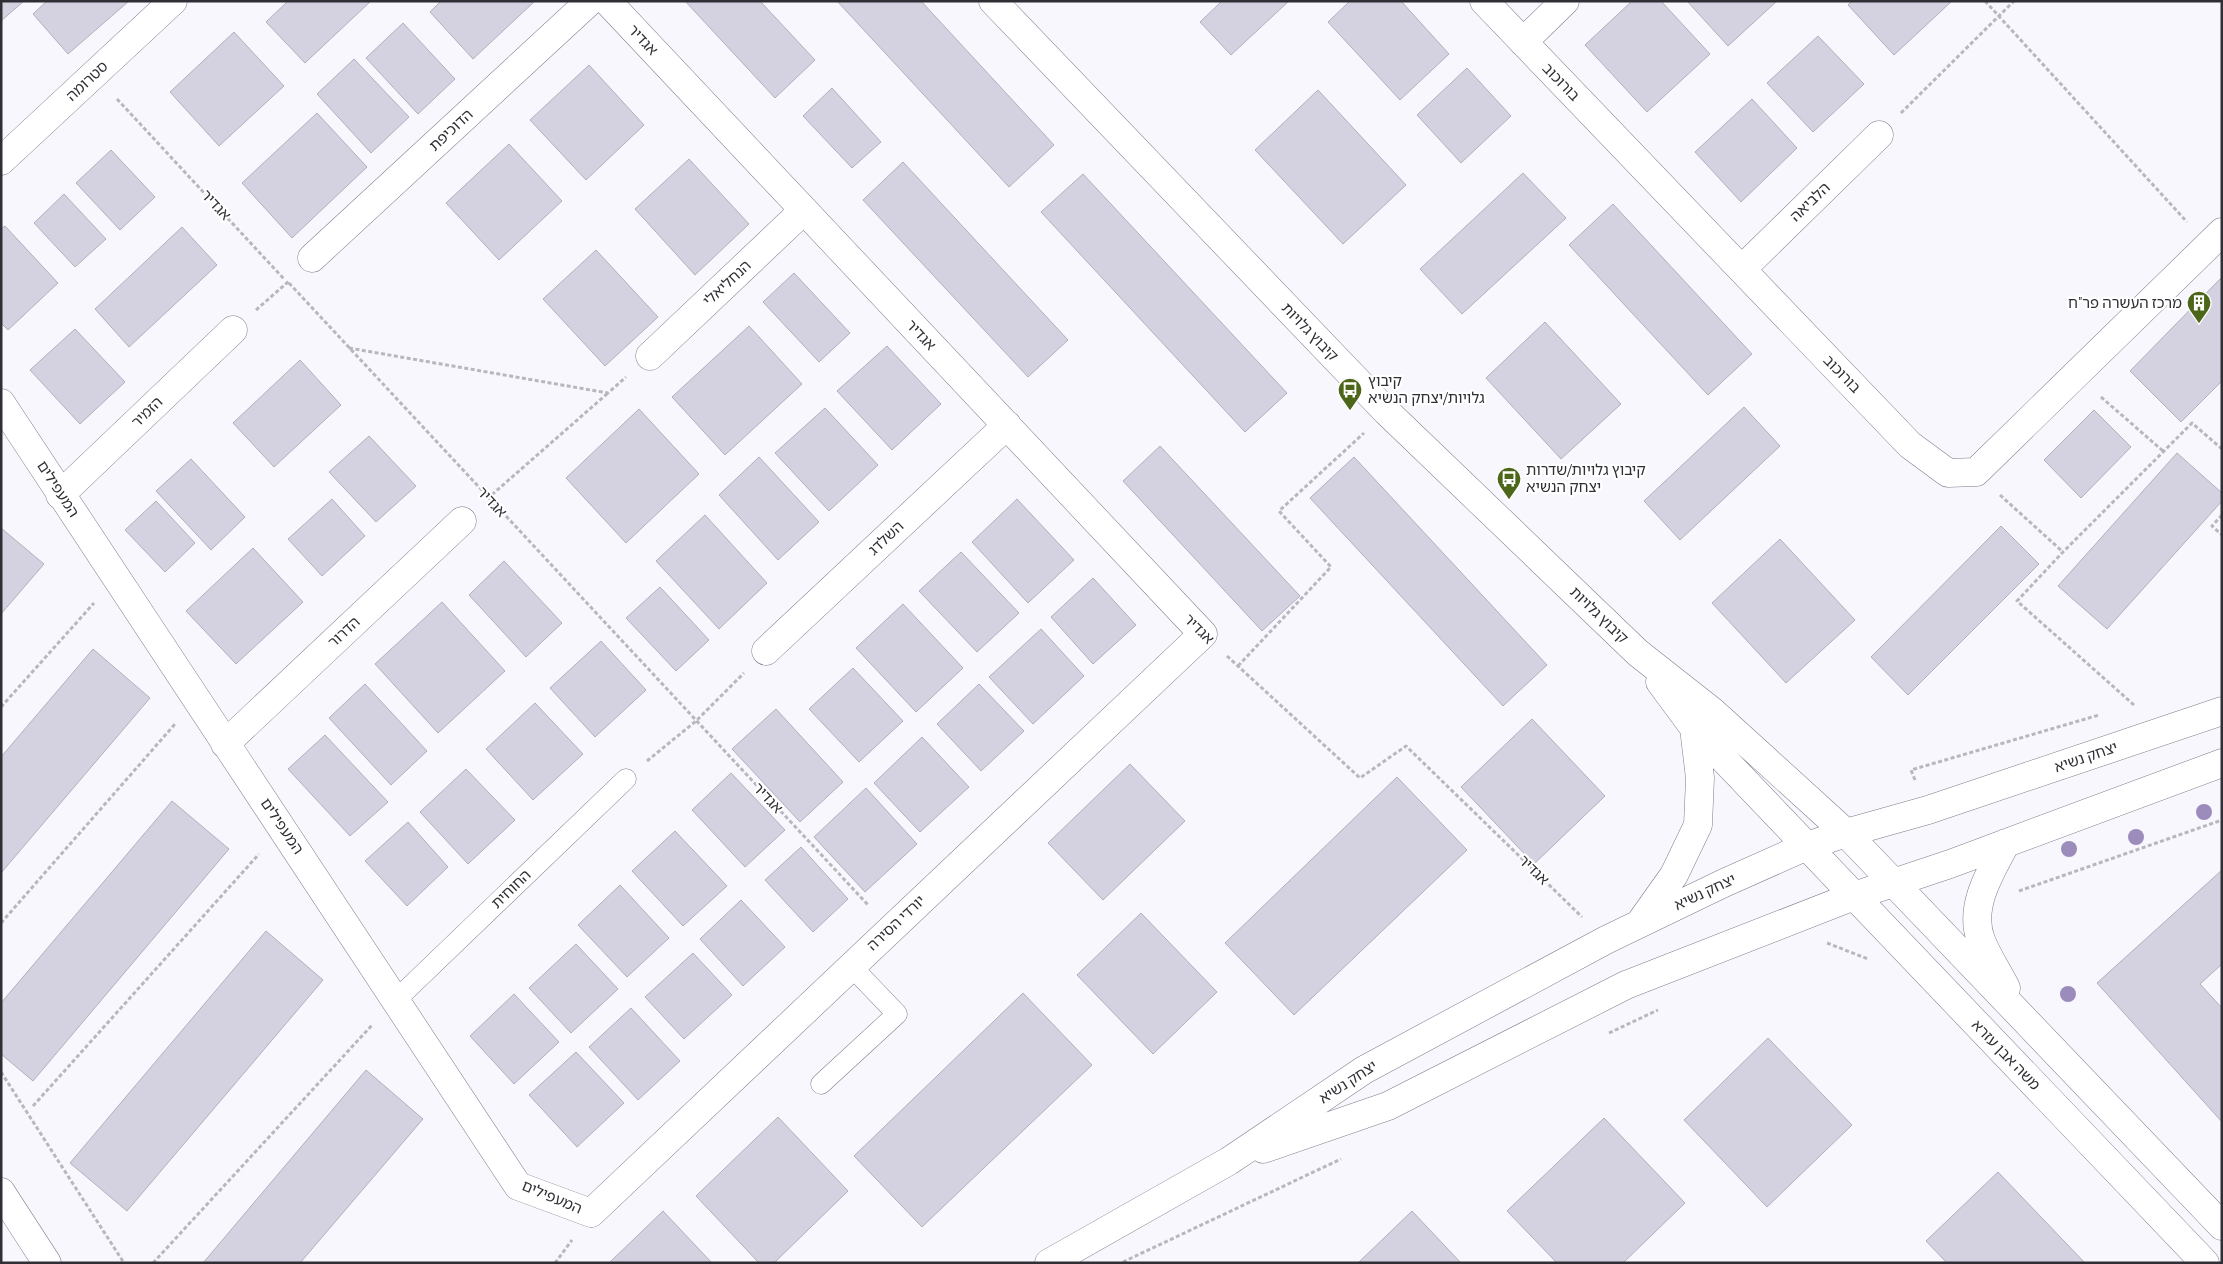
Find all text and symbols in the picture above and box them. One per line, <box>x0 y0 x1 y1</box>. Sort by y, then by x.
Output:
street label: אגדיר <box>624 20 662 59</box>
street label: סטרומה <box>62 56 112 105</box>
street label: בורוכוב <box>1539 58 1584 105</box>
street label: הדוכיפת <box>425 105 477 155</box>
street label: הלביאה <box>1786 178 1834 225</box>
street label: אגדיר <box>197 185 235 224</box>
street label: הנחליאלי <box>699 256 755 310</box>
building icon: מרכז העשרה פר"ח <box>2186 290 2212 324</box>
place label: מרכז העשרה פר"ח <box>2068 293 2182 312</box>
street label: קיבוץ גלויות <box>1278 298 1343 365</box>
street label: אגדיר <box>902 315 940 354</box>
street label: בורוכוב <box>1820 350 1865 397</box>
place label: קיבוץ גלויות/יצחק הנשיא <box>1368 371 1485 407</box>
bus stop icon: קיבוץ גלויות/יצחק הנשיא <box>1337 377 1363 411</box>
street label: הזמיר <box>127 392 166 431</box>
street label: המעפילים <box>33 457 84 521</box>
place label: קיבוץ גלויות/שדרות יצחק הנשיא <box>1526 460 1646 496</box>
bus stop icon: קיבוץ גלויות/שדרות יצחק הנשיא <box>1496 466 1522 500</box>
street label: אגדיר <box>473 482 511 521</box>
street label: השלדג <box>864 516 907 559</box>
street label: קיבוץ גלויות <box>1566 582 1633 647</box>
street label: אגדיר <box>1180 609 1219 648</box>
street label: הדרור <box>324 612 364 651</box>
street label: יצחק נשיא <box>2052 737 2120 776</box>
street label: אגדיר <box>749 778 787 817</box>
street label: המעפילים <box>257 794 308 857</box>
street label: אגדיר <box>1515 851 1554 889</box>
street label: החוחית <box>487 865 535 912</box>
street label: יצחק נשיא <box>1671 869 1739 914</box>
street label: יורדי הסירה <box>863 891 929 954</box>
street label: משה אבן עזרא <box>1968 1015 2045 1094</box>
street label: יצחק נשיא <box>1315 1056 1381 1107</box>
street label: המעפילים <box>519 1175 585 1218</box>

